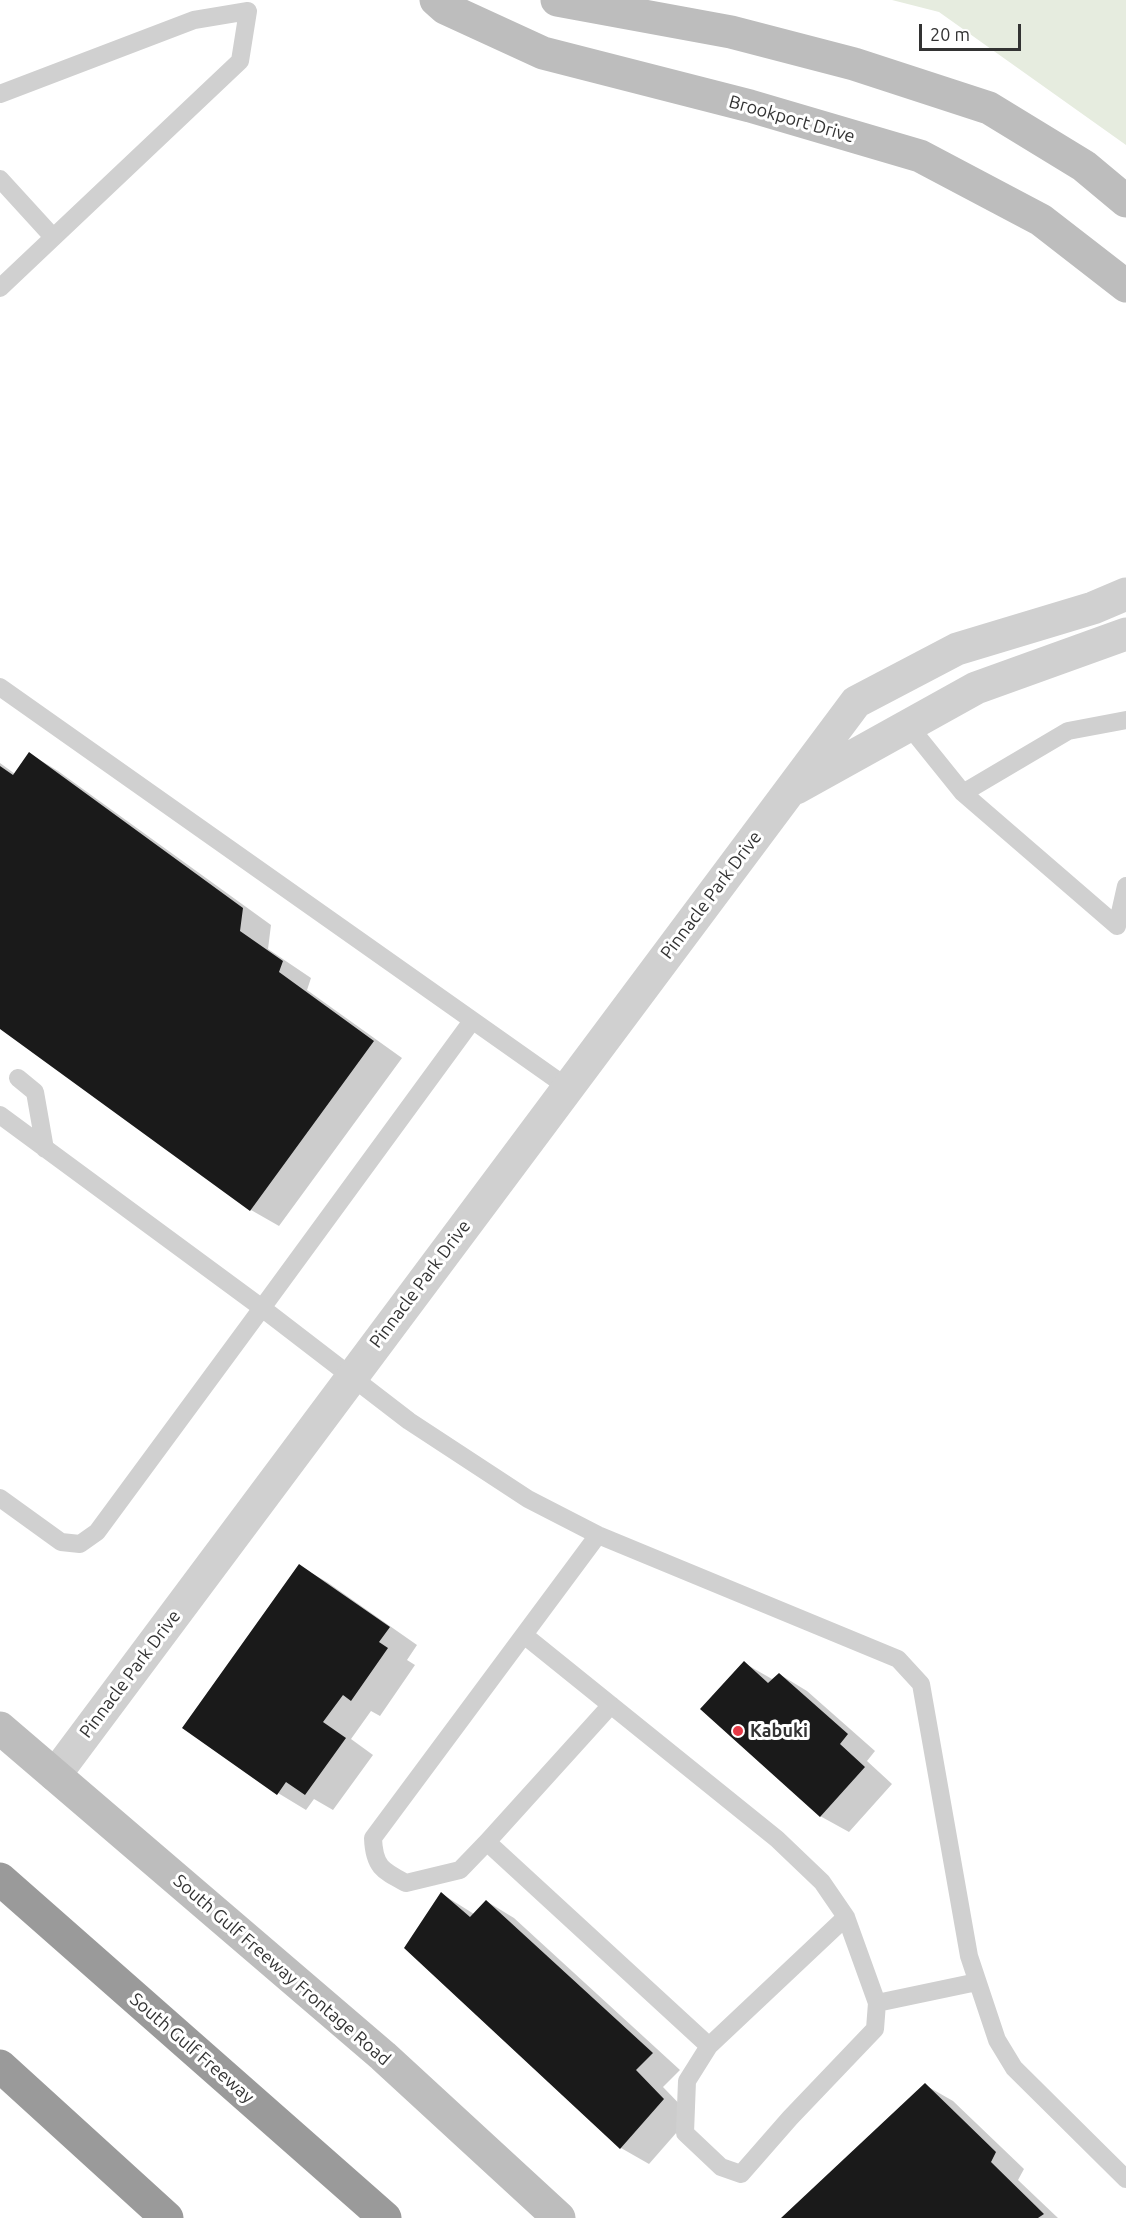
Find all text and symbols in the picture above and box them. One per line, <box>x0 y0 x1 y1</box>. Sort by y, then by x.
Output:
scale bar <box>922 12 1024 50</box>
text: 20 m <box>930 24 970 44</box>
street label: Brookport Drive <box>727 91 857 147</box>
street label: Pinnacle Park Drive <box>656 827 766 963</box>
street label: Pinnacle Park Drive <box>365 1216 475 1352</box>
street label: Pinnacle Park Drive <box>75 1606 185 1742</box>
place label: Kabuki <box>750 1720 808 1742</box>
marker: Kabuki <box>731 1724 745 1738</box>
street label: South Gulf Freeway Frontage Road <box>169 1870 395 2070</box>
street label: South Gulf Freeway <box>126 1988 258 2108</box>

